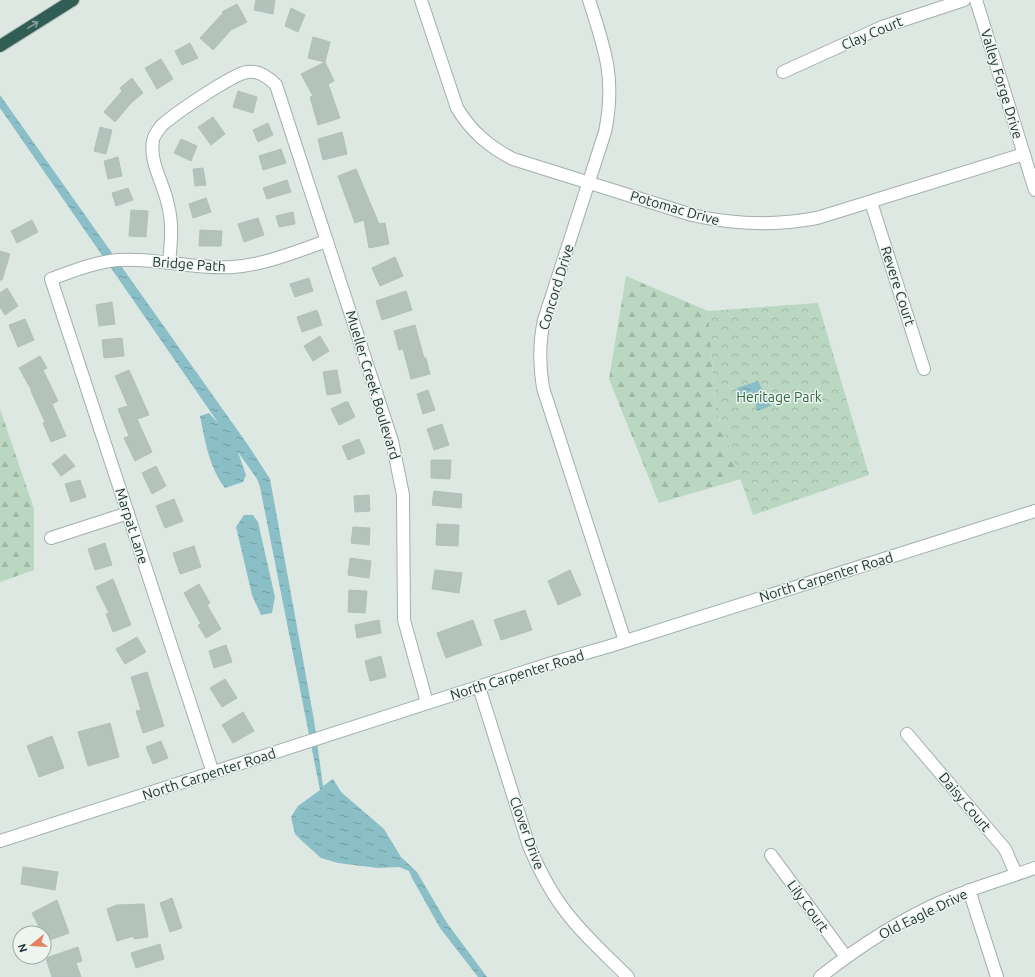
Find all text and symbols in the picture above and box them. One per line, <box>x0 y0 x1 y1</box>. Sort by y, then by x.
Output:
street label: Clay Court <box>839 13 905 53</box>
one-way arrow <box>27 21 39 29</box>
street label: Valley Forge Drive <box>978 27 1026 141</box>
street label: Potomac Drive <box>628 188 722 228</box>
street label: Concord Drive <box>535 242 577 332</box>
street label: Revere Court <box>878 244 919 328</box>
street label: Bridge Path <box>152 253 226 275</box>
street label: Mueller Creek Boulevard <box>343 309 403 461</box>
park label: Heritage Park <box>736 389 822 405</box>
street label: Marpat Lane <box>112 486 152 566</box>
street label: North Carpenter Road <box>757 549 895 605</box>
street label: North Carpenter Road <box>448 647 586 703</box>
street label: North Carpenter Road <box>140 745 278 803</box>
street label: Daisy Court <box>936 769 995 835</box>
street label: Clover Drive <box>506 794 548 872</box>
street label: Lily Court <box>784 877 832 935</box>
street label: Old Eagle Drive <box>876 886 970 942</box>
north arrow <box>12 925 52 965</box>
text: N <box>16 942 29 954</box>

